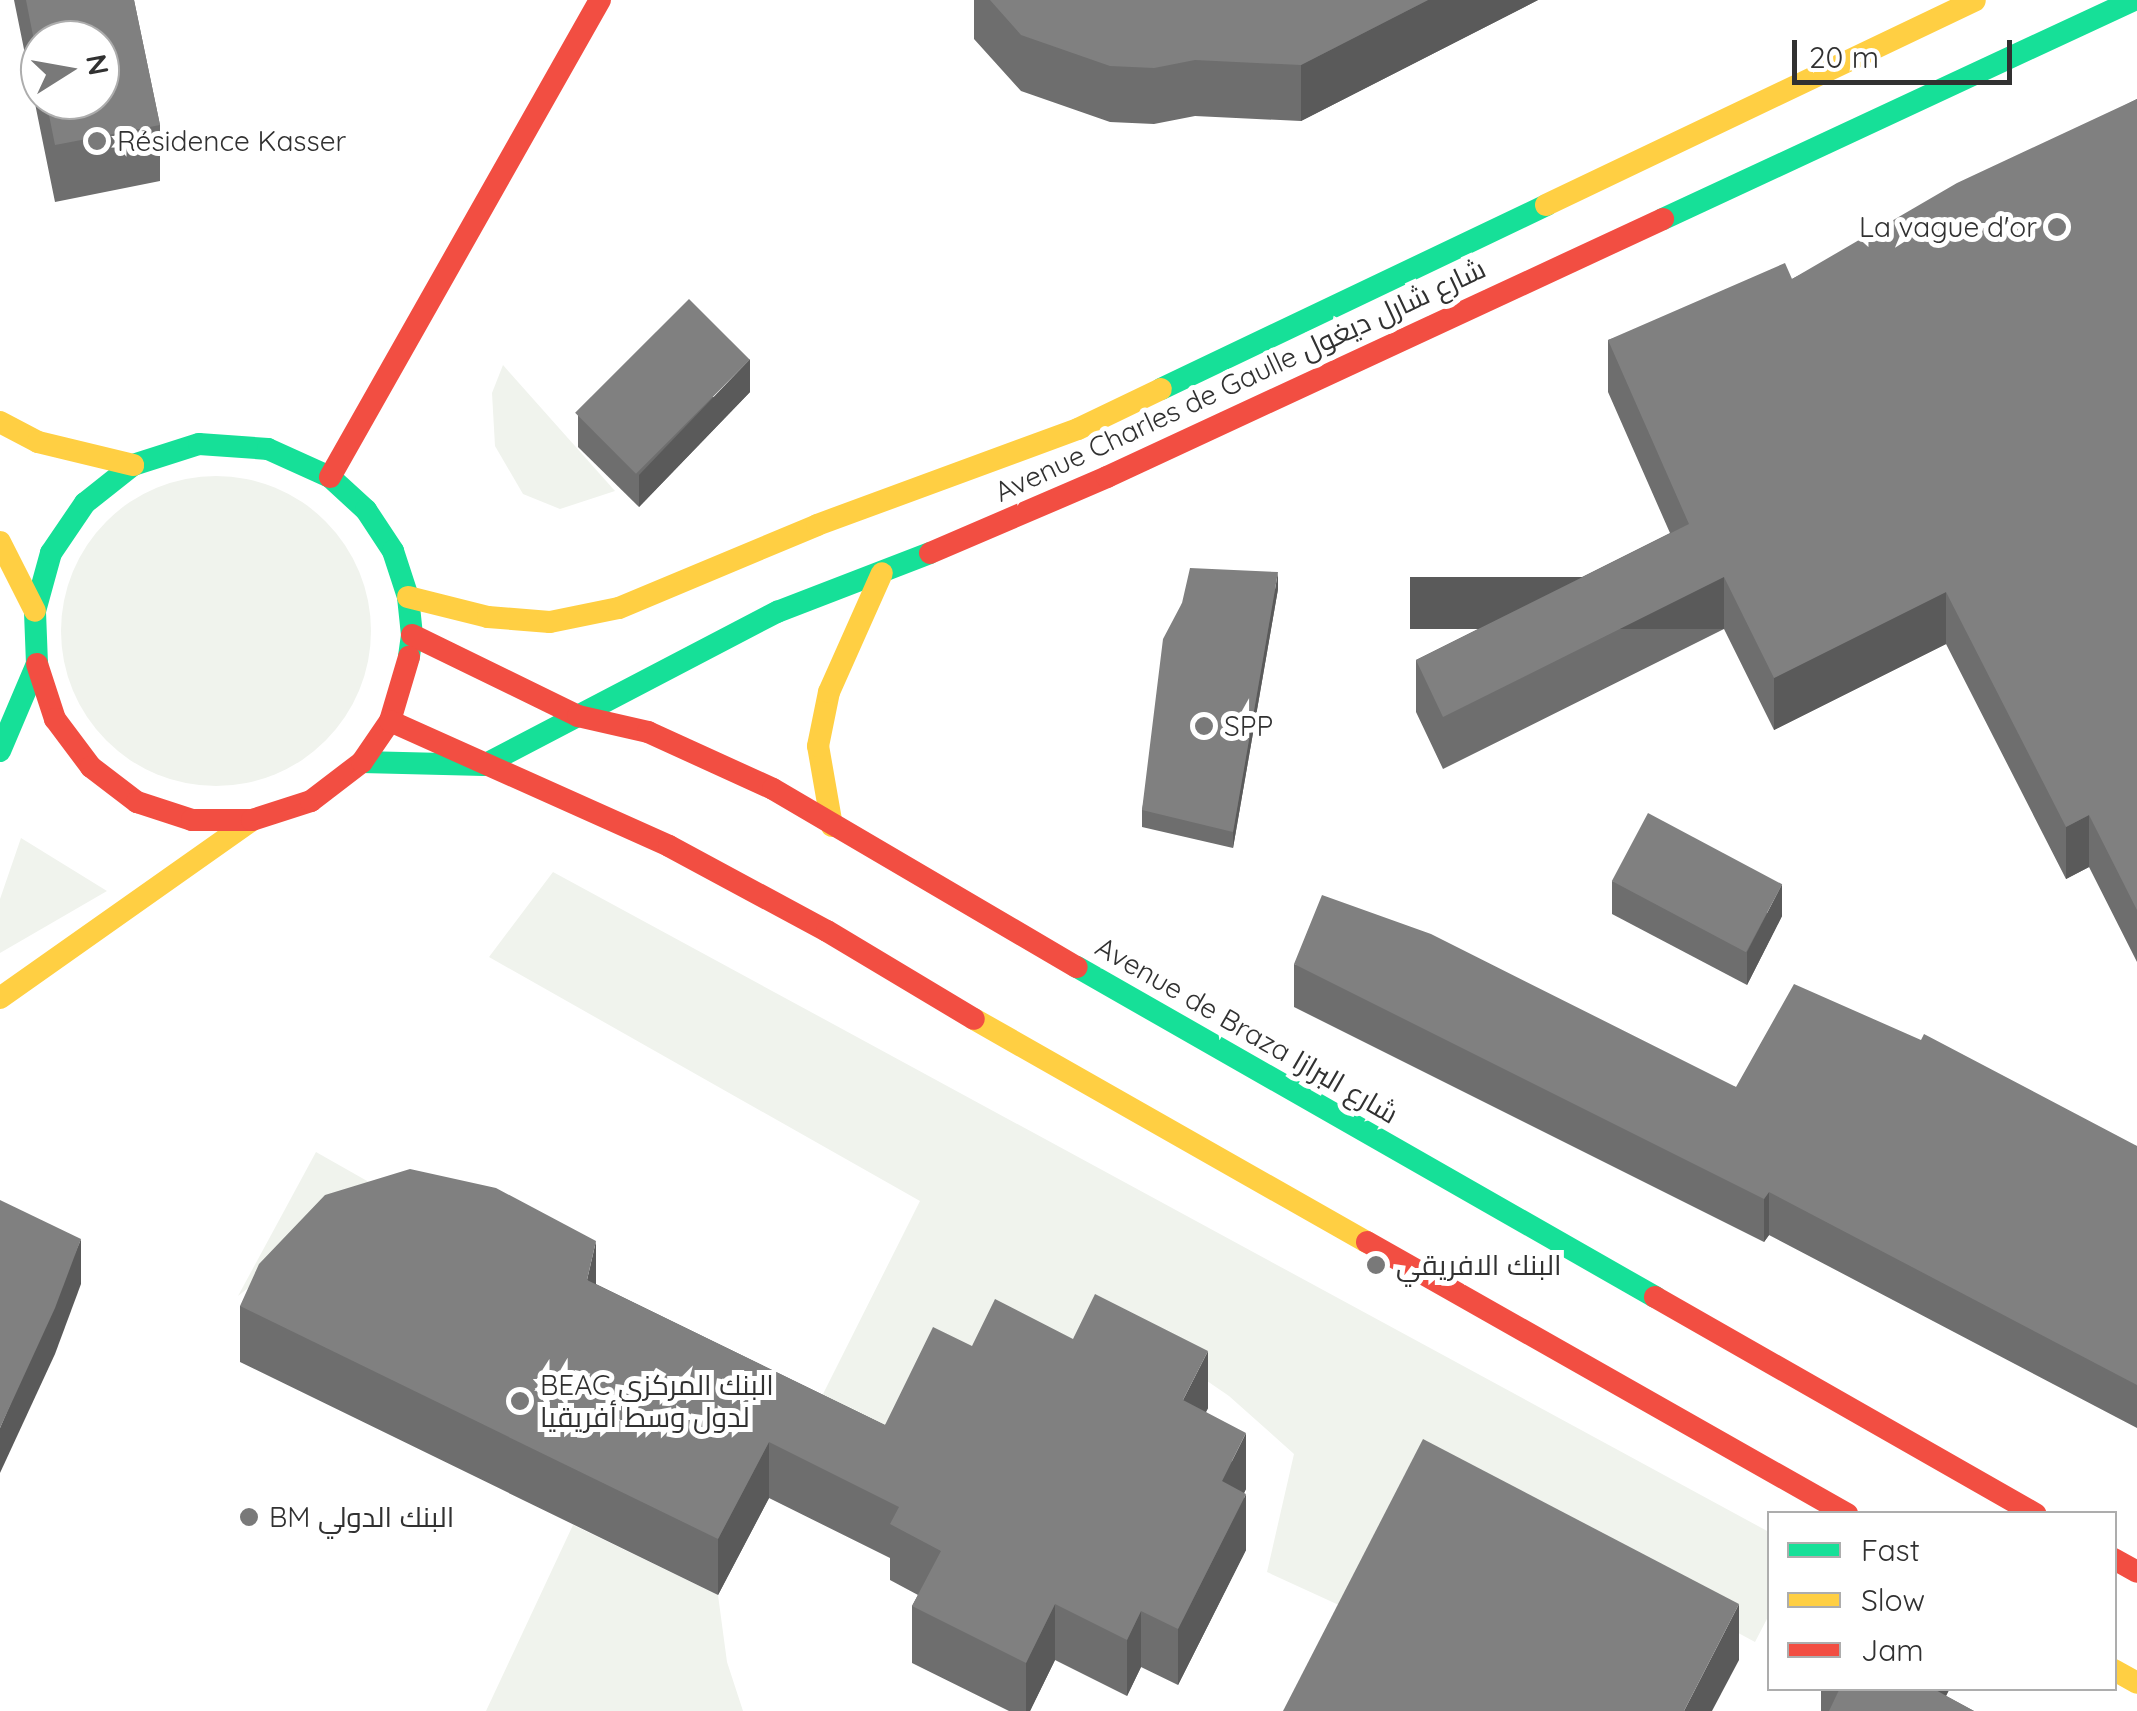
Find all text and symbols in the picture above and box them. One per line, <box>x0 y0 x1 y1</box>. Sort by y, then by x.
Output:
north arrow <box>20 20 120 120</box>
scale bar <box>1797 20 2017 82</box>
text: 20 m <box>1809 38 1879 76</box>
text: N <box>79 51 117 78</box>
place label: Résidence Kasser <box>117 124 346 158</box>
marker: Résidence Kasser <box>86 130 108 152</box>
place label: La vague d'or <box>1859 210 2037 244</box>
marker: La vague d'or <box>2046 216 2068 238</box>
street label: Avenue Charles de Gaulle شارع شارل ديغول <box>989 251 1491 509</box>
place label: SPP <box>1224 709 1273 743</box>
marker: SPP <box>1193 715 1215 737</box>
street label: Avenue de Braza شارع البرازا <box>1090 930 1404 1130</box>
place label: البنك الافريقي <box>1396 1248 1562 1282</box>
marker: البنك الافريقي <box>1365 1254 1387 1276</box>
place label: BEAC البنك المركزي لدول وسط أفريقيا <box>540 1368 774 1434</box>
marker: BEAC البنك المركزي لدول وسط أفريقيا <box>509 1390 531 1412</box>
place label: BM البنك الدولي <box>269 1500 454 1534</box>
marker: BM البنك الدولي <box>238 1506 260 1528</box>
legend <box>1767 1511 2117 1691</box>
text: Fast <box>1861 1531 1920 1569</box>
text: Slow <box>1861 1581 1925 1619</box>
text: Jam <box>1861 1631 1924 1669</box>

